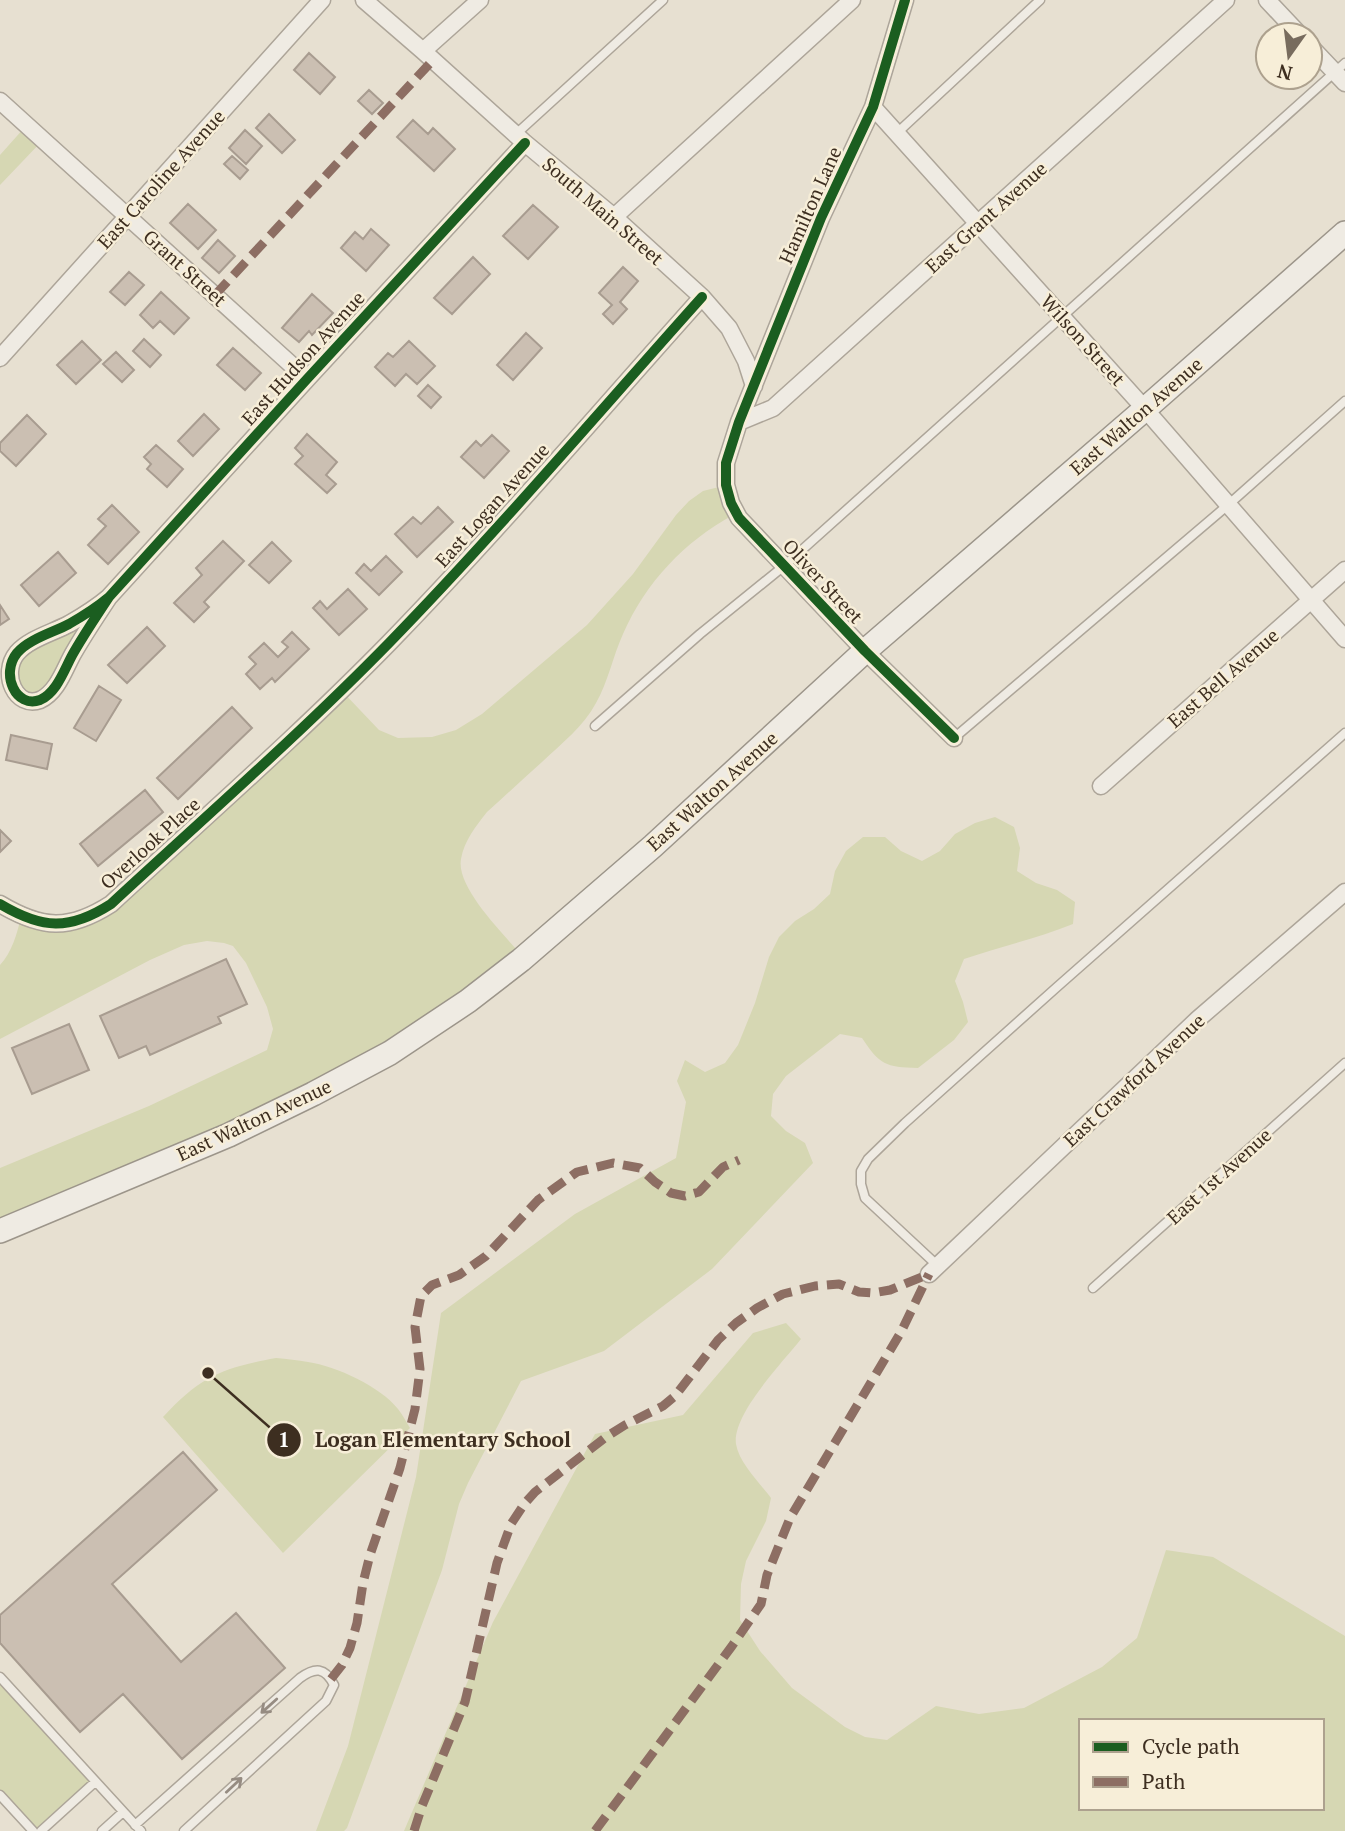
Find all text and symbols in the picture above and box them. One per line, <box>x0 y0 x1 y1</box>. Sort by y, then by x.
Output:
north arrow <box>1254 21 1324 91</box>
text: N <box>1274 59 1295 87</box>
street label: East Caroline Avenue <box>91 104 230 254</box>
street label: Hamilton Lane <box>773 142 847 267</box>
street label: South Main Street <box>537 151 669 270</box>
street label: East Grant Avenue <box>920 155 1052 278</box>
street label: Grant Street <box>138 224 232 312</box>
street label: East Hudson Avenue <box>236 285 370 430</box>
street label: Wilson Street <box>1036 289 1131 391</box>
street label: East Walton Avenue <box>1064 351 1207 480</box>
street label: East Logan Avenue <box>429 437 554 572</box>
street label: Oliver Street <box>778 533 869 628</box>
street label: East Bell Avenue <box>1162 622 1284 733</box>
street label: East Walton Avenue <box>641 725 782 856</box>
street label: Overlook Place <box>94 791 205 894</box>
street label: East Crawford Avenue <box>1058 1008 1210 1152</box>
street label: East Walton Avenue <box>173 1073 335 1166</box>
street label: East 1st Avenue <box>1161 1122 1276 1229</box>
callout: Logan Elementary School <box>266 1419 585 1461</box>
text: 1 <box>278 1425 290 1453</box>
text: Logan Elementary School <box>315 1425 571 1453</box>
one-way arrow <box>260 1698 278 1714</box>
legend <box>1079 1719 1324 1810</box>
text: Cycle path <box>1142 1732 1240 1760</box>
text: Path <box>1142 1767 1185 1795</box>
one-way arrow <box>225 1777 243 1793</box>

